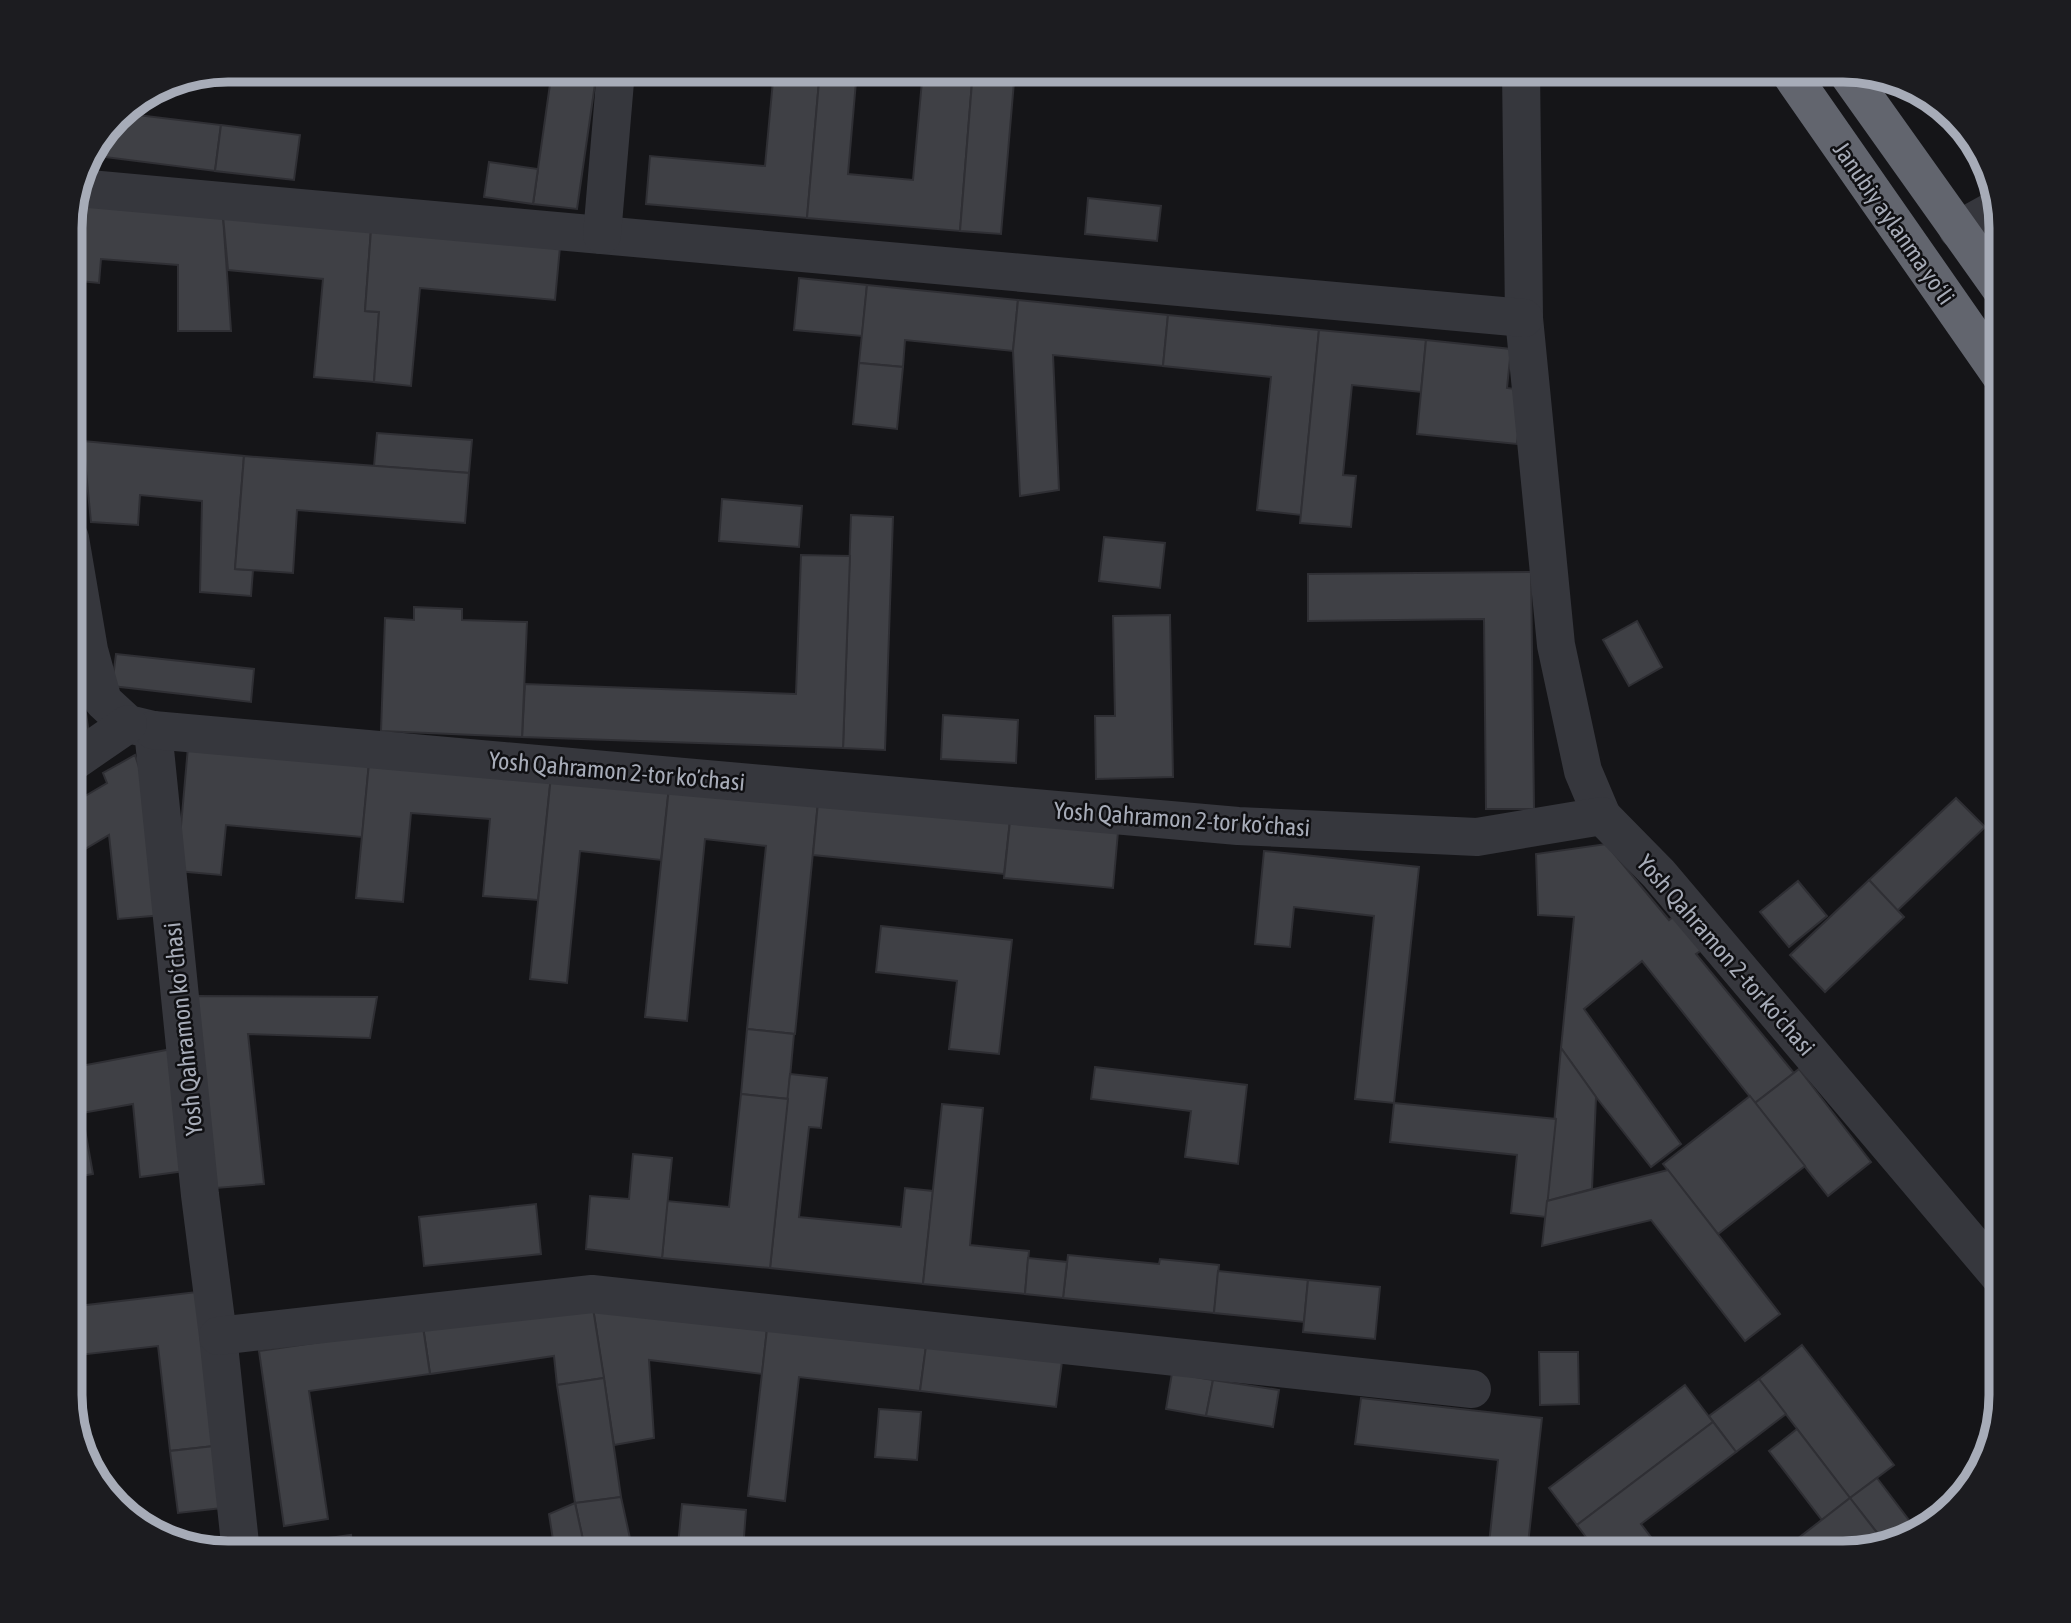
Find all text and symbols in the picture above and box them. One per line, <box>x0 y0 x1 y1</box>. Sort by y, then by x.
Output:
street label: Janubiy aylanma yoʻli <box>1828 137 1960 309</box>
street label: Yosh Qahramon 2-tor koʼchasi <box>488 746 746 796</box>
street label: Yosh Qahramon 2-tor koʼchasi <box>1053 797 1311 841</box>
street label: Yosh Qahramon 2-tor koʼchasi <box>1632 849 1820 1061</box>
street label: Yosh Qahramon koʻchasi <box>158 921 208 1137</box>

